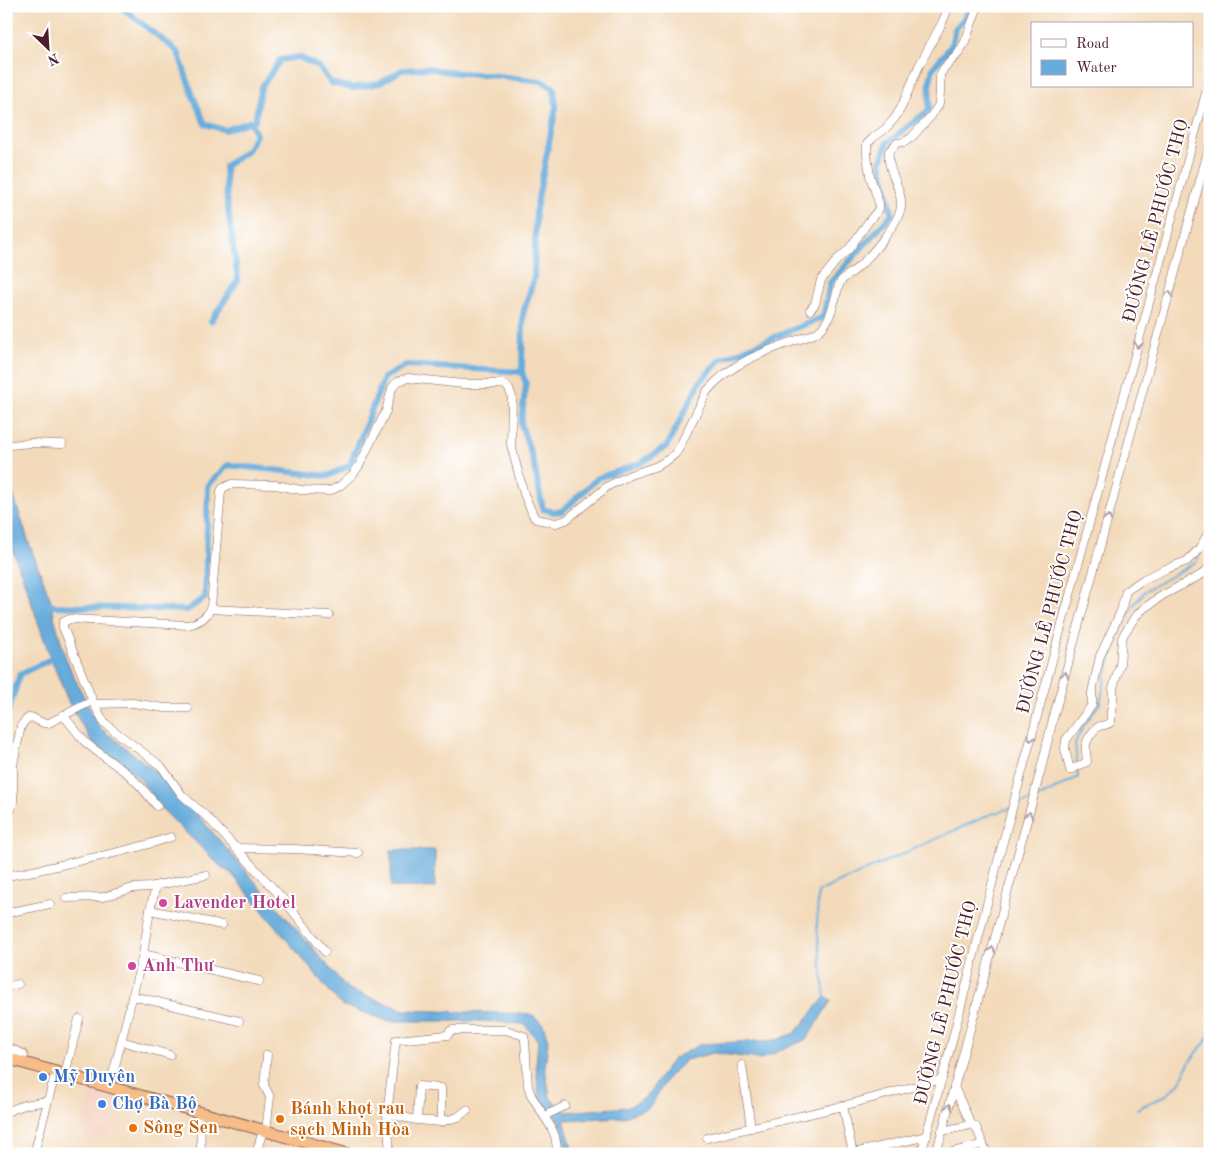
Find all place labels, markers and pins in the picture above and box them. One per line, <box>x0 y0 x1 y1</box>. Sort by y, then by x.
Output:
place label: Lavender Hotel <box>173 894 296 912</box>
marker: Lavender Hotel <box>157 897 169 909</box>
place label: Anh Thư <box>142 957 215 975</box>
marker: Anh Thư <box>126 960 138 972</box>
place label: Mỹ Duyên <box>53 1068 135 1086</box>
marker: Mỹ Duyên <box>37 1071 49 1083</box>
place label: Chợ Bà Bộ <box>112 1095 197 1113</box>
marker: Chợ Bà Bộ <box>96 1098 108 1110</box>
place label: Bánh khọt rau sạch Minh Hòa <box>290 1100 410 1139</box>
marker: Bánh khọt rau sạch Minh Hòa <box>274 1113 286 1125</box>
place label: Sông Sen <box>143 1119 218 1137</box>
marker: Sông Sen <box>127 1122 139 1134</box>

